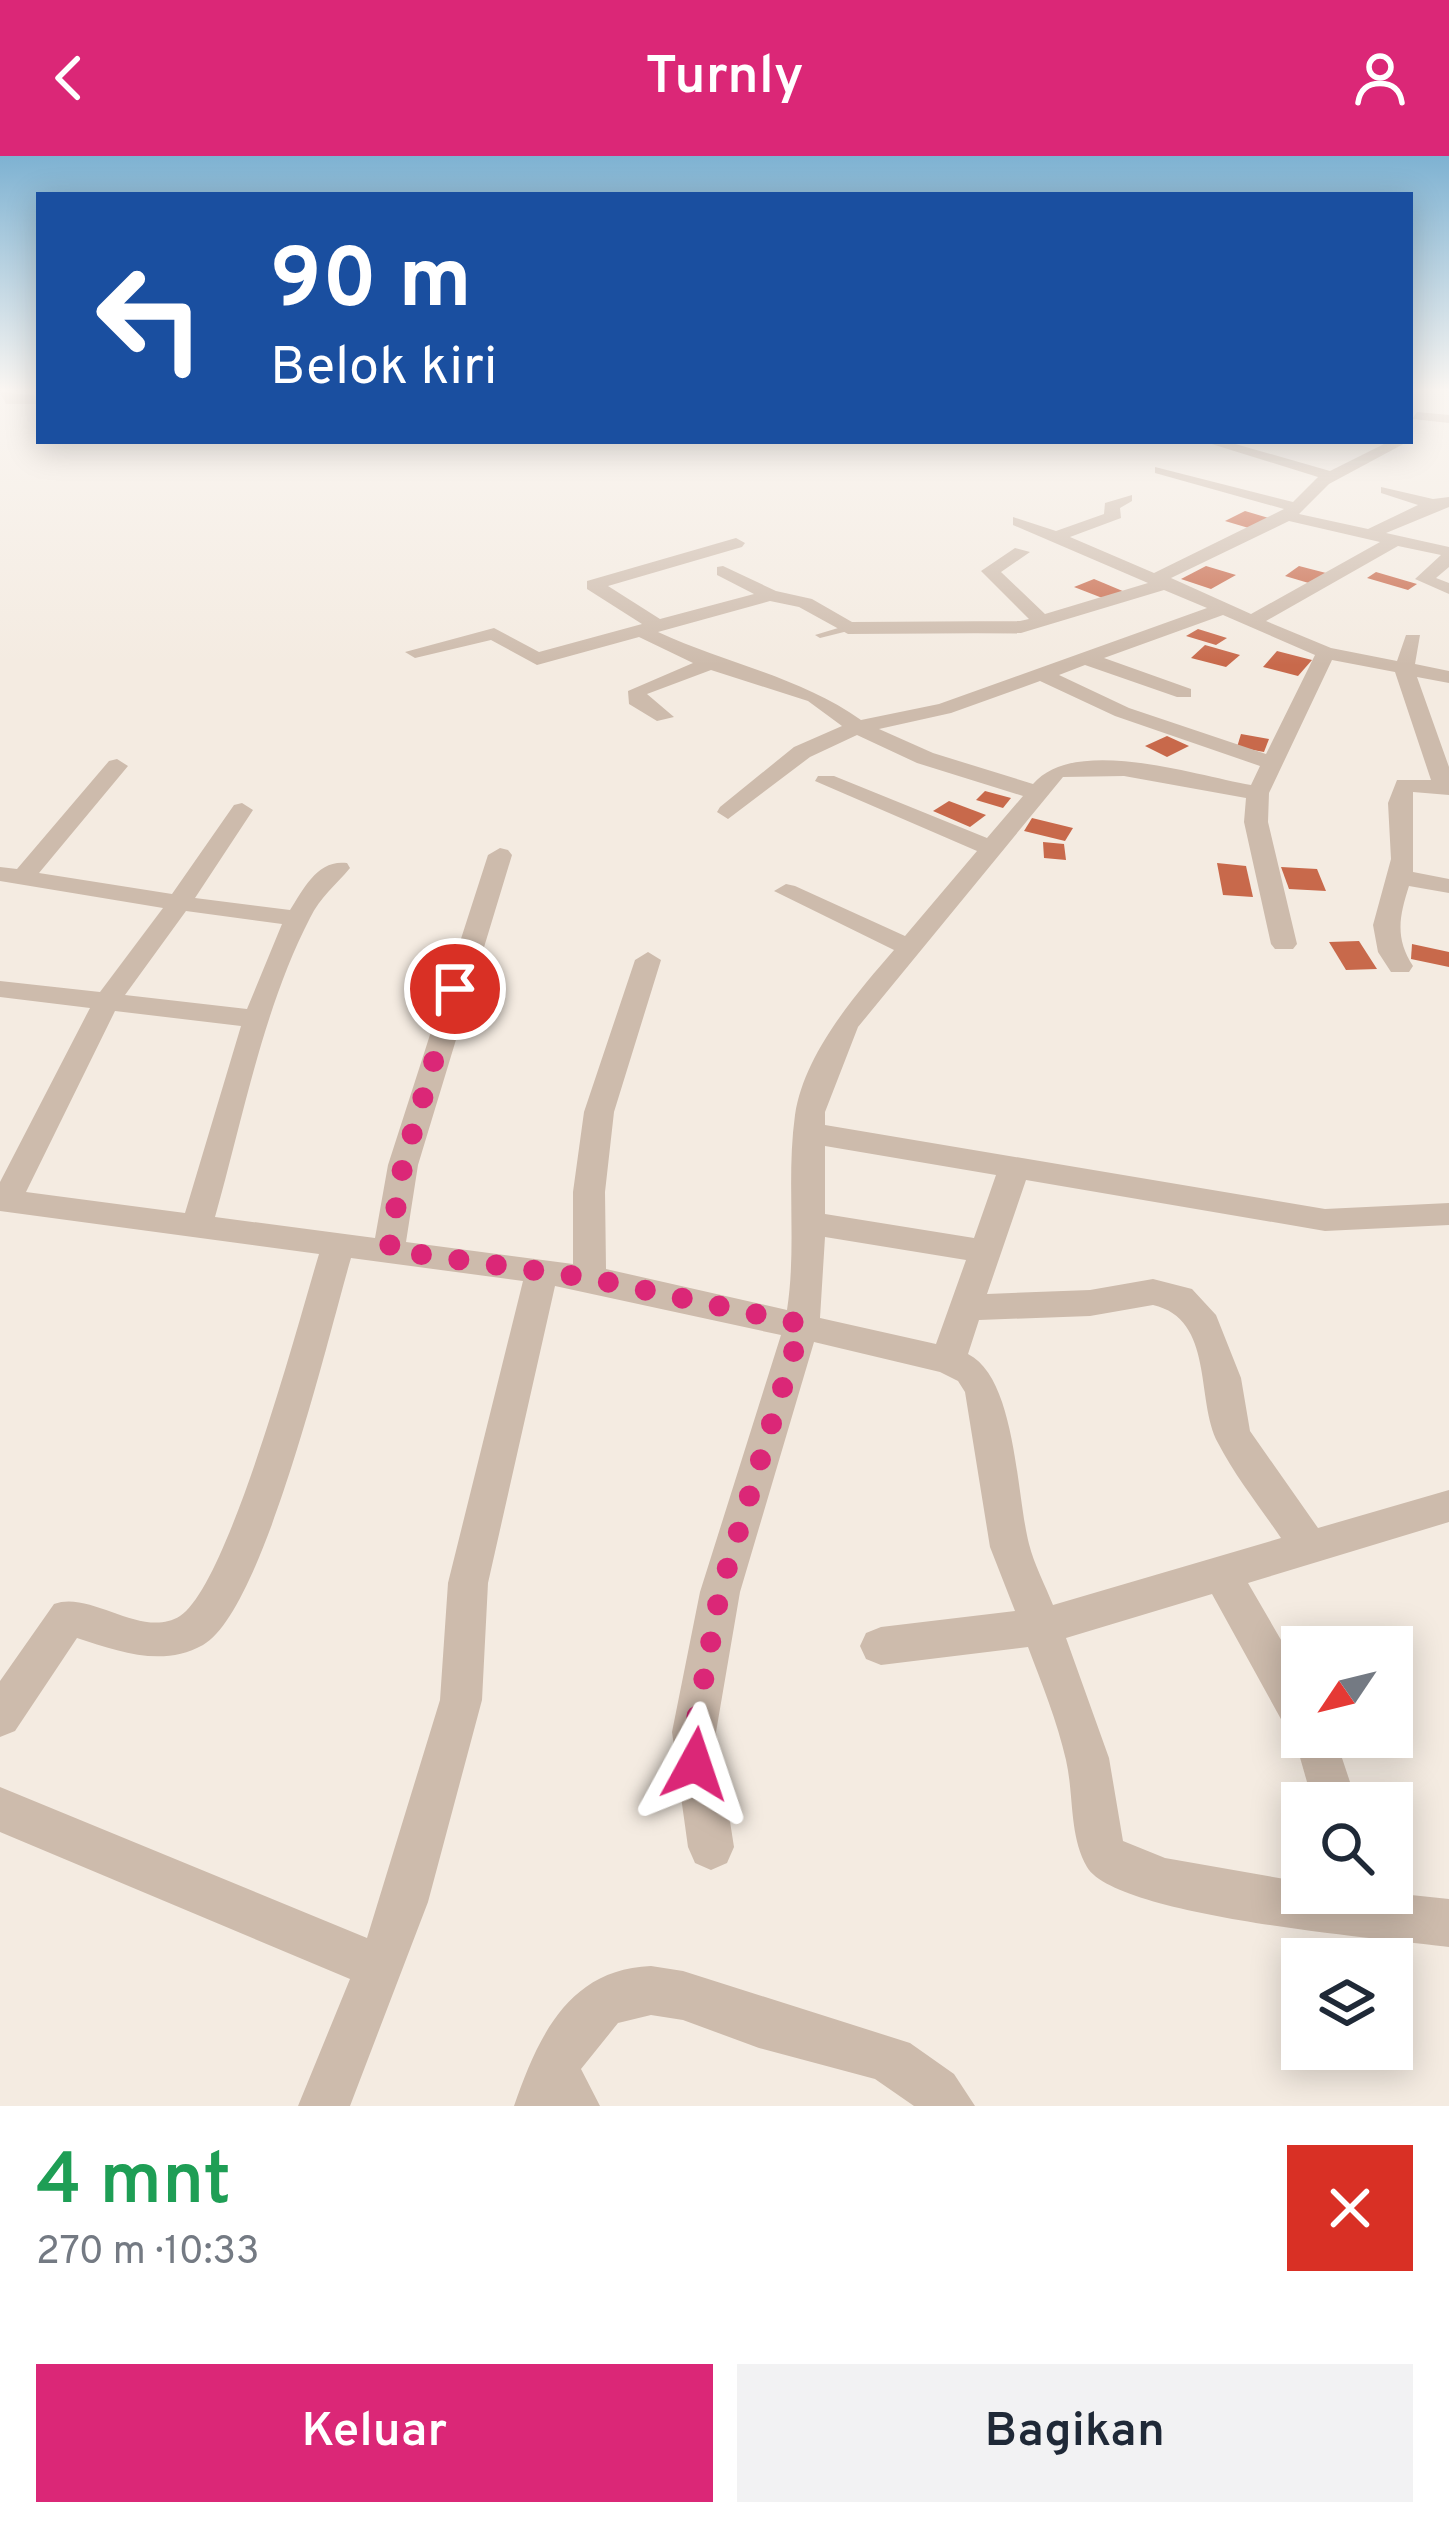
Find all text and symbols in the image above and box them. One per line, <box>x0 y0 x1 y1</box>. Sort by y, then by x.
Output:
text: Turnly <box>645 44 804 113</box>
icon: back <box>36 45 102 111</box>
icon: person <box>1347 45 1413 111</box>
text: 90 m <box>270 231 472 337</box>
icon: left <box>72 240 228 396</box>
text: Belok kiri <box>270 335 497 404</box>
pin <box>404 938 506 1040</box>
icon: arrive <box>422 956 488 1022</box>
north arrow <box>1281 1626 1413 1758</box>
map controls <box>1281 1626 1413 2070</box>
position arrow <box>632 1701 758 1827</box>
button: search <box>1281 1782 1413 1914</box>
button: layers <box>1281 1938 1413 2070</box>
text: 4 mnt <box>36 2138 231 2230</box>
button: close <box>1287 2145 1413 2271</box>
text: 270 m · 10:33 <box>36 2229 260 2278</box>
button: Keluar <box>36 2364 713 2502</box>
button: Bagikan <box>737 2364 1413 2502</box>

